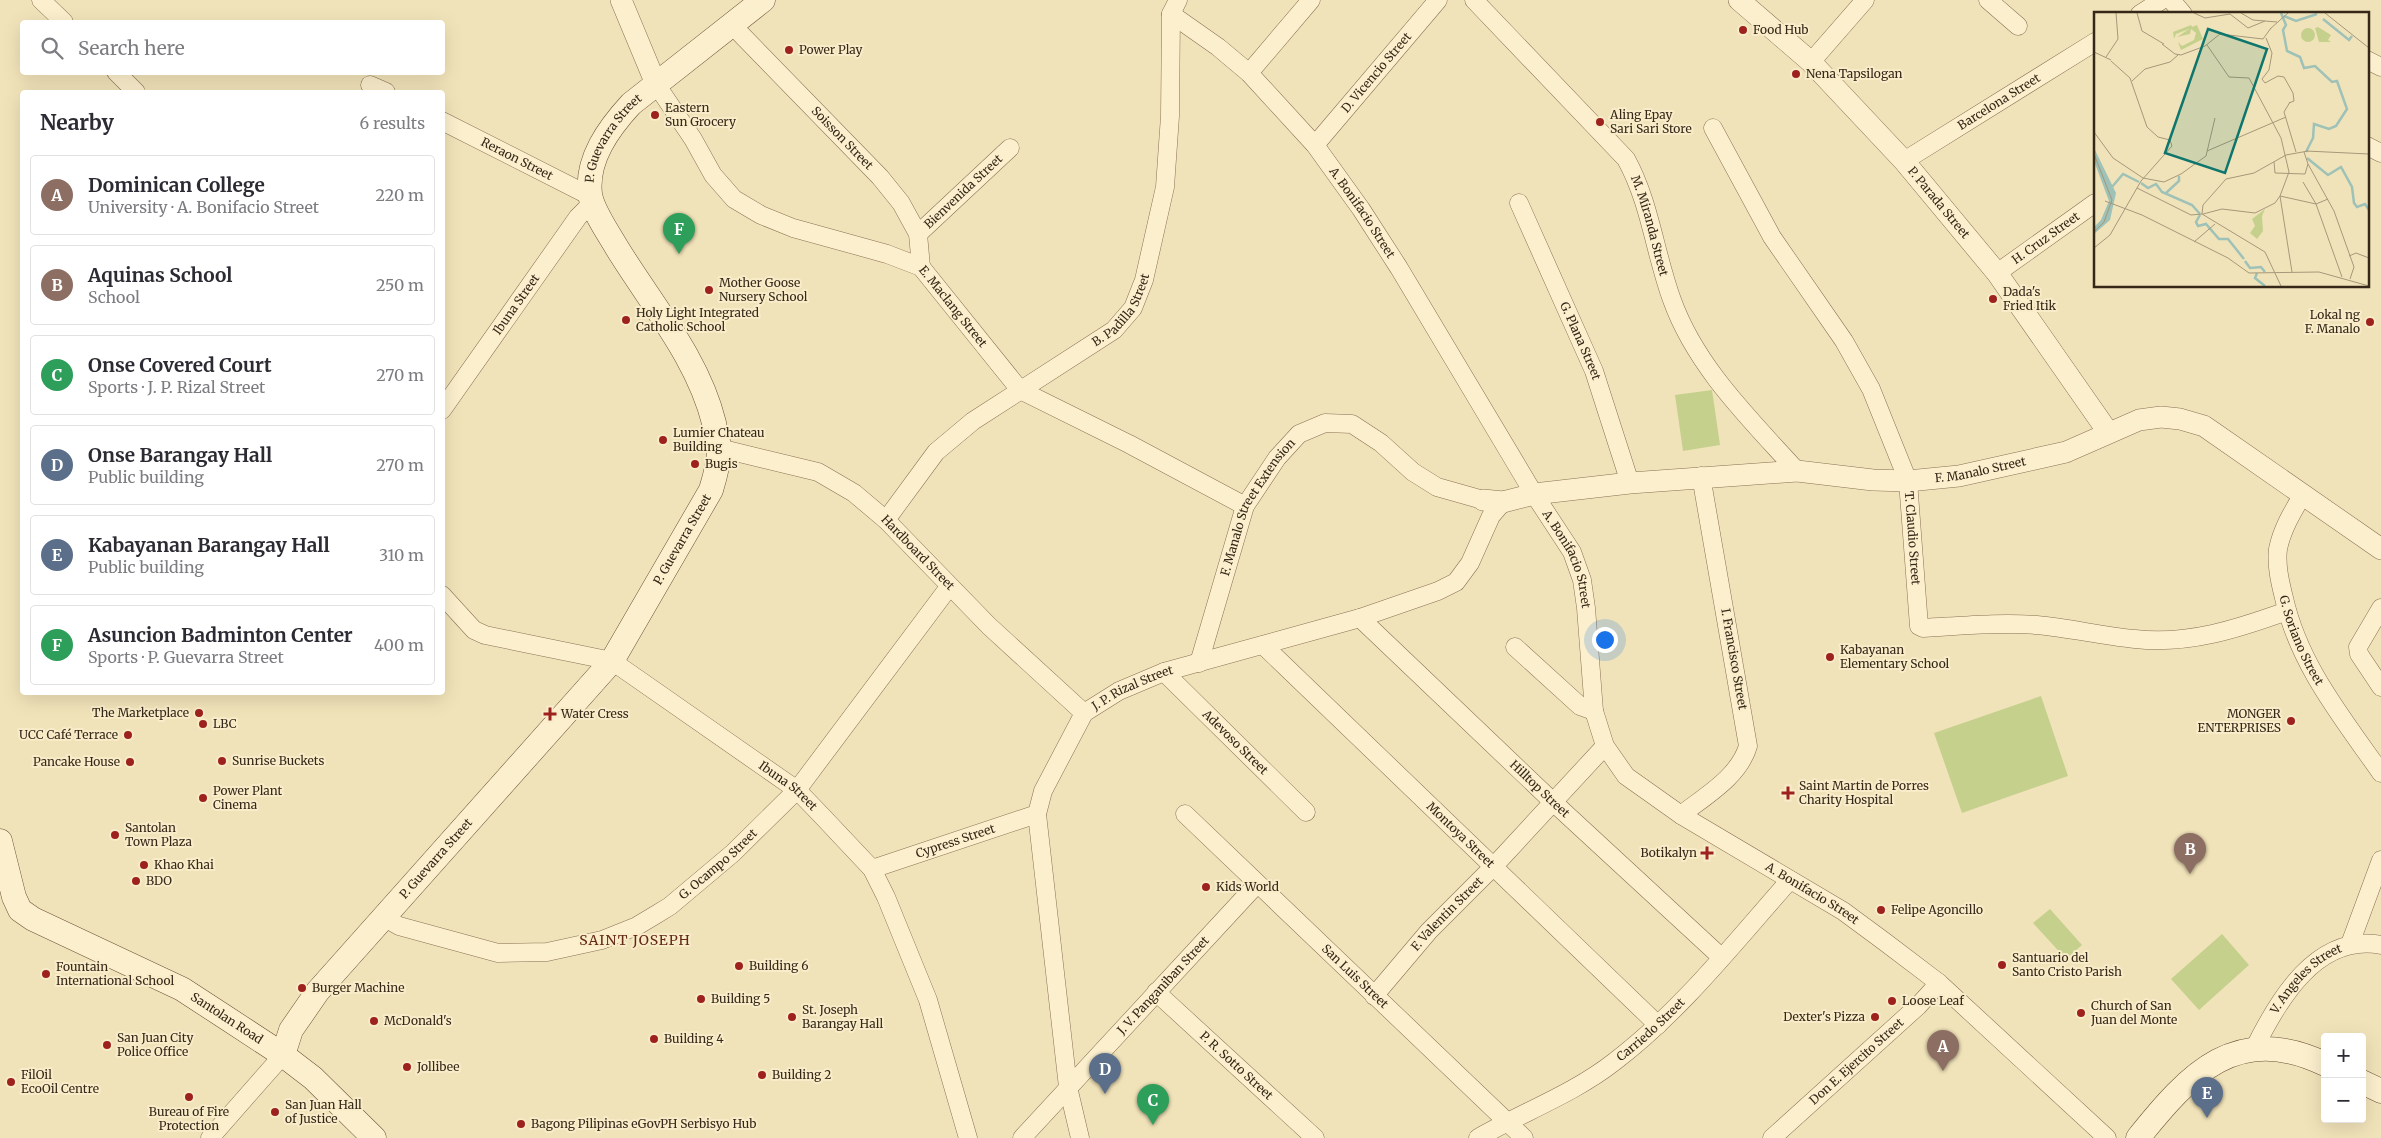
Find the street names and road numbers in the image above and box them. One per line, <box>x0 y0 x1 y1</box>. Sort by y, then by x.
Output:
street label: D. Vicencio Street <box>1338 29 1414 115</box>
street label: Barcelona Street <box>1955 70 2043 133</box>
street label: P. Guevarra Street <box>582 90 645 183</box>
street label: Soisson Street <box>809 103 877 173</box>
street label: Reraon Street <box>479 134 556 183</box>
street label: Bienvenida Street <box>921 151 1005 231</box>
street label: A. Bonifacio Street <box>1326 163 1399 261</box>
street label: P. Parada Street <box>1905 163 1973 242</box>
street label: M. Miranda Street <box>1628 173 1672 278</box>
street label: H. Cruz Street <box>2009 208 2083 267</box>
street label: E. Maclang Street <box>916 262 991 350</box>
street label: Ibuna Street <box>489 271 543 338</box>
street label: B. Padilla Street <box>1089 272 1152 349</box>
street label: G. Plana Street <box>1557 299 1604 382</box>
street label: F. Manalo Street Extension <box>1217 435 1298 577</box>
street label: F. Manalo Street <box>1934 453 2028 485</box>
street label: P. Guevarra Street <box>650 491 714 587</box>
street label: T. Claudio Street <box>1902 491 1924 586</box>
street label: A. Bonifacio Street <box>1539 506 1594 610</box>
street label: Hardboard Street <box>878 512 958 593</box>
street label: G. Soriano Street <box>2277 594 2327 688</box>
street label: I. Francisco Street <box>1718 607 1751 711</box>
street label: J. P. Rizal Street <box>1088 662 1175 714</box>
street label: Adevoso Street <box>1199 706 1272 778</box>
street label: Hilltop Street <box>1507 757 1573 821</box>
street label: Ibuna Street <box>756 758 821 814</box>
street label: Montoya Street <box>1424 799 1498 871</box>
street label: P. Guevarra Street <box>396 815 475 901</box>
street label: Cypress Street <box>914 820 997 861</box>
street label: G. Ocampo Street <box>676 825 760 902</box>
street label: A. Bonifacio Street <box>1762 858 1862 927</box>
street label: F. Valentin Street <box>1407 873 1486 954</box>
street label: J. V. Panganiban Street <box>1113 933 1212 1038</box>
street label: V. Angeles Street <box>2266 940 2344 1017</box>
street label: San Luis Street <box>1319 941 1392 1011</box>
street label: Santolan Road <box>188 989 266 1047</box>
street label: Carriedo Street <box>1613 994 1688 1064</box>
street label: Don E. Ejercito Street <box>1806 1015 1907 1108</box>
street label: P. R. Sotto Street <box>1197 1028 1277 1103</box>

